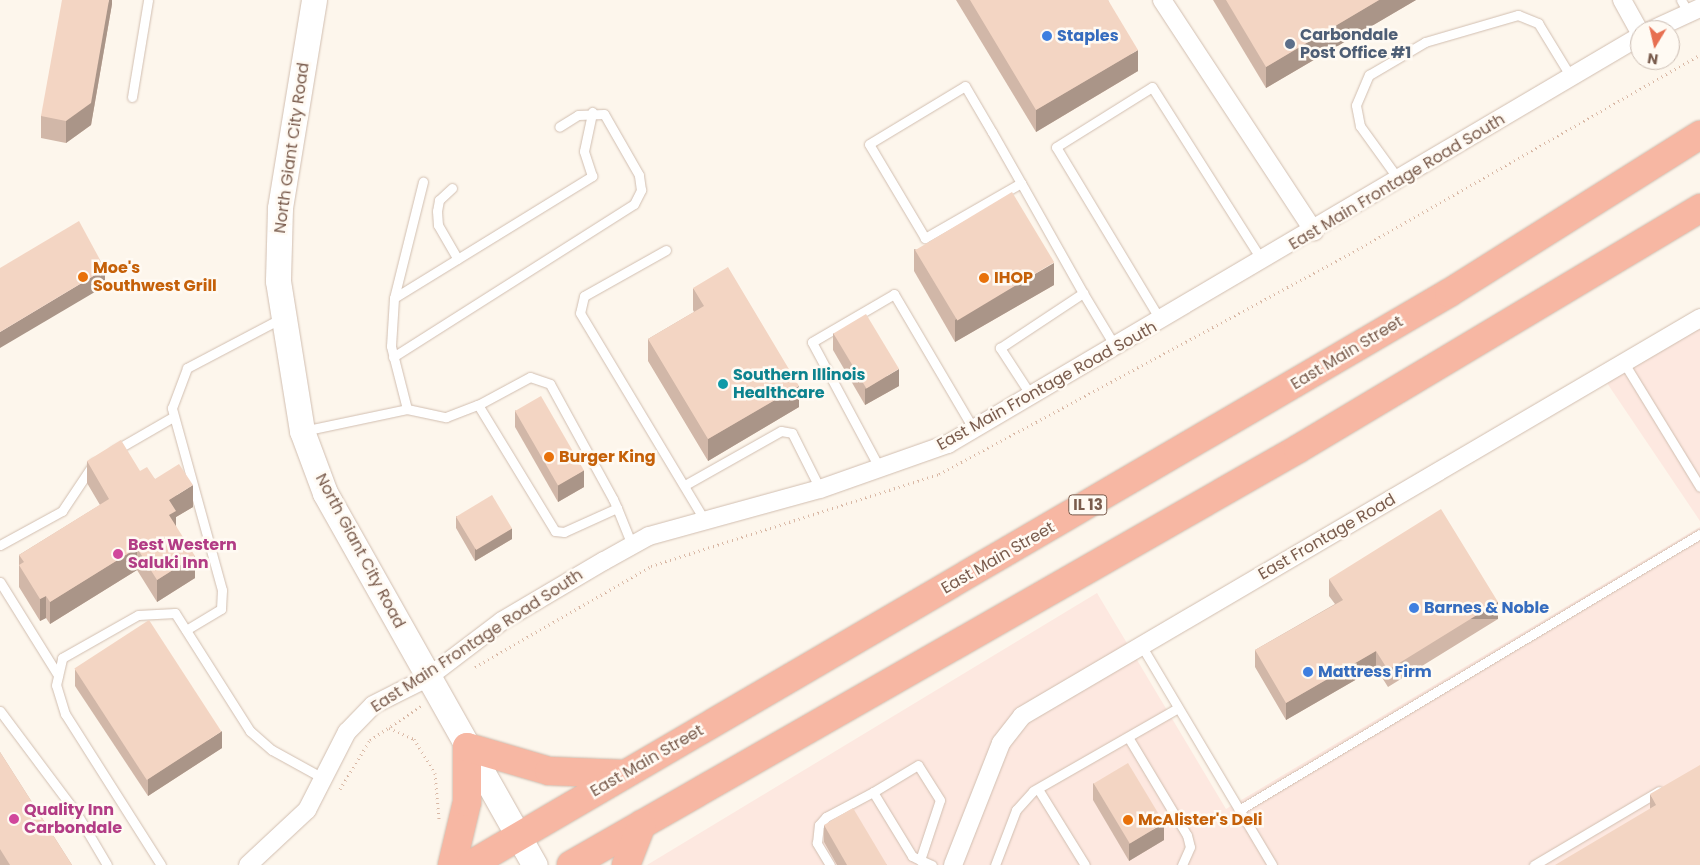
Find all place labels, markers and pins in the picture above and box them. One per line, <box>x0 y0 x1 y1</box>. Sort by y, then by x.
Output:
place label: Carbondale Post Office #1 <box>1300 25 1411 63</box>
place label: Staples <box>1057 26 1119 46</box>
marker: Staples <box>1041 30 1053 42</box>
marker: Carbondale Post Office #1 <box>1284 38 1296 50</box>
place label: Moe's Southwest Grill <box>93 258 217 296</box>
place label: IHOP <box>994 268 1033 288</box>
marker: Moe's Southwest Grill <box>77 271 89 283</box>
marker: IHOP <box>978 272 990 284</box>
place label: Southern Illinois Healthcare <box>733 365 865 403</box>
marker: Southern Illinois Healthcare <box>717 378 729 390</box>
place label: Burger King <box>559 447 656 467</box>
marker: Burger King <box>543 451 555 463</box>
place label: Best Western Saluki Inn <box>128 535 237 573</box>
marker: Best Western Saluki Inn <box>112 548 124 560</box>
place label: Barnes & Noble <box>1424 598 1549 618</box>
marker: Barnes & Noble <box>1408 602 1420 614</box>
place label: Mattress Firm <box>1318 662 1432 682</box>
marker: Mattress Firm <box>1302 666 1314 678</box>
place label: Quality Inn Carbondale <box>24 800 122 838</box>
place label: McAlister's Deli <box>1138 810 1263 830</box>
marker: Quality Inn Carbondale <box>8 813 20 825</box>
marker: McAlister's Deli <box>1122 814 1134 826</box>

